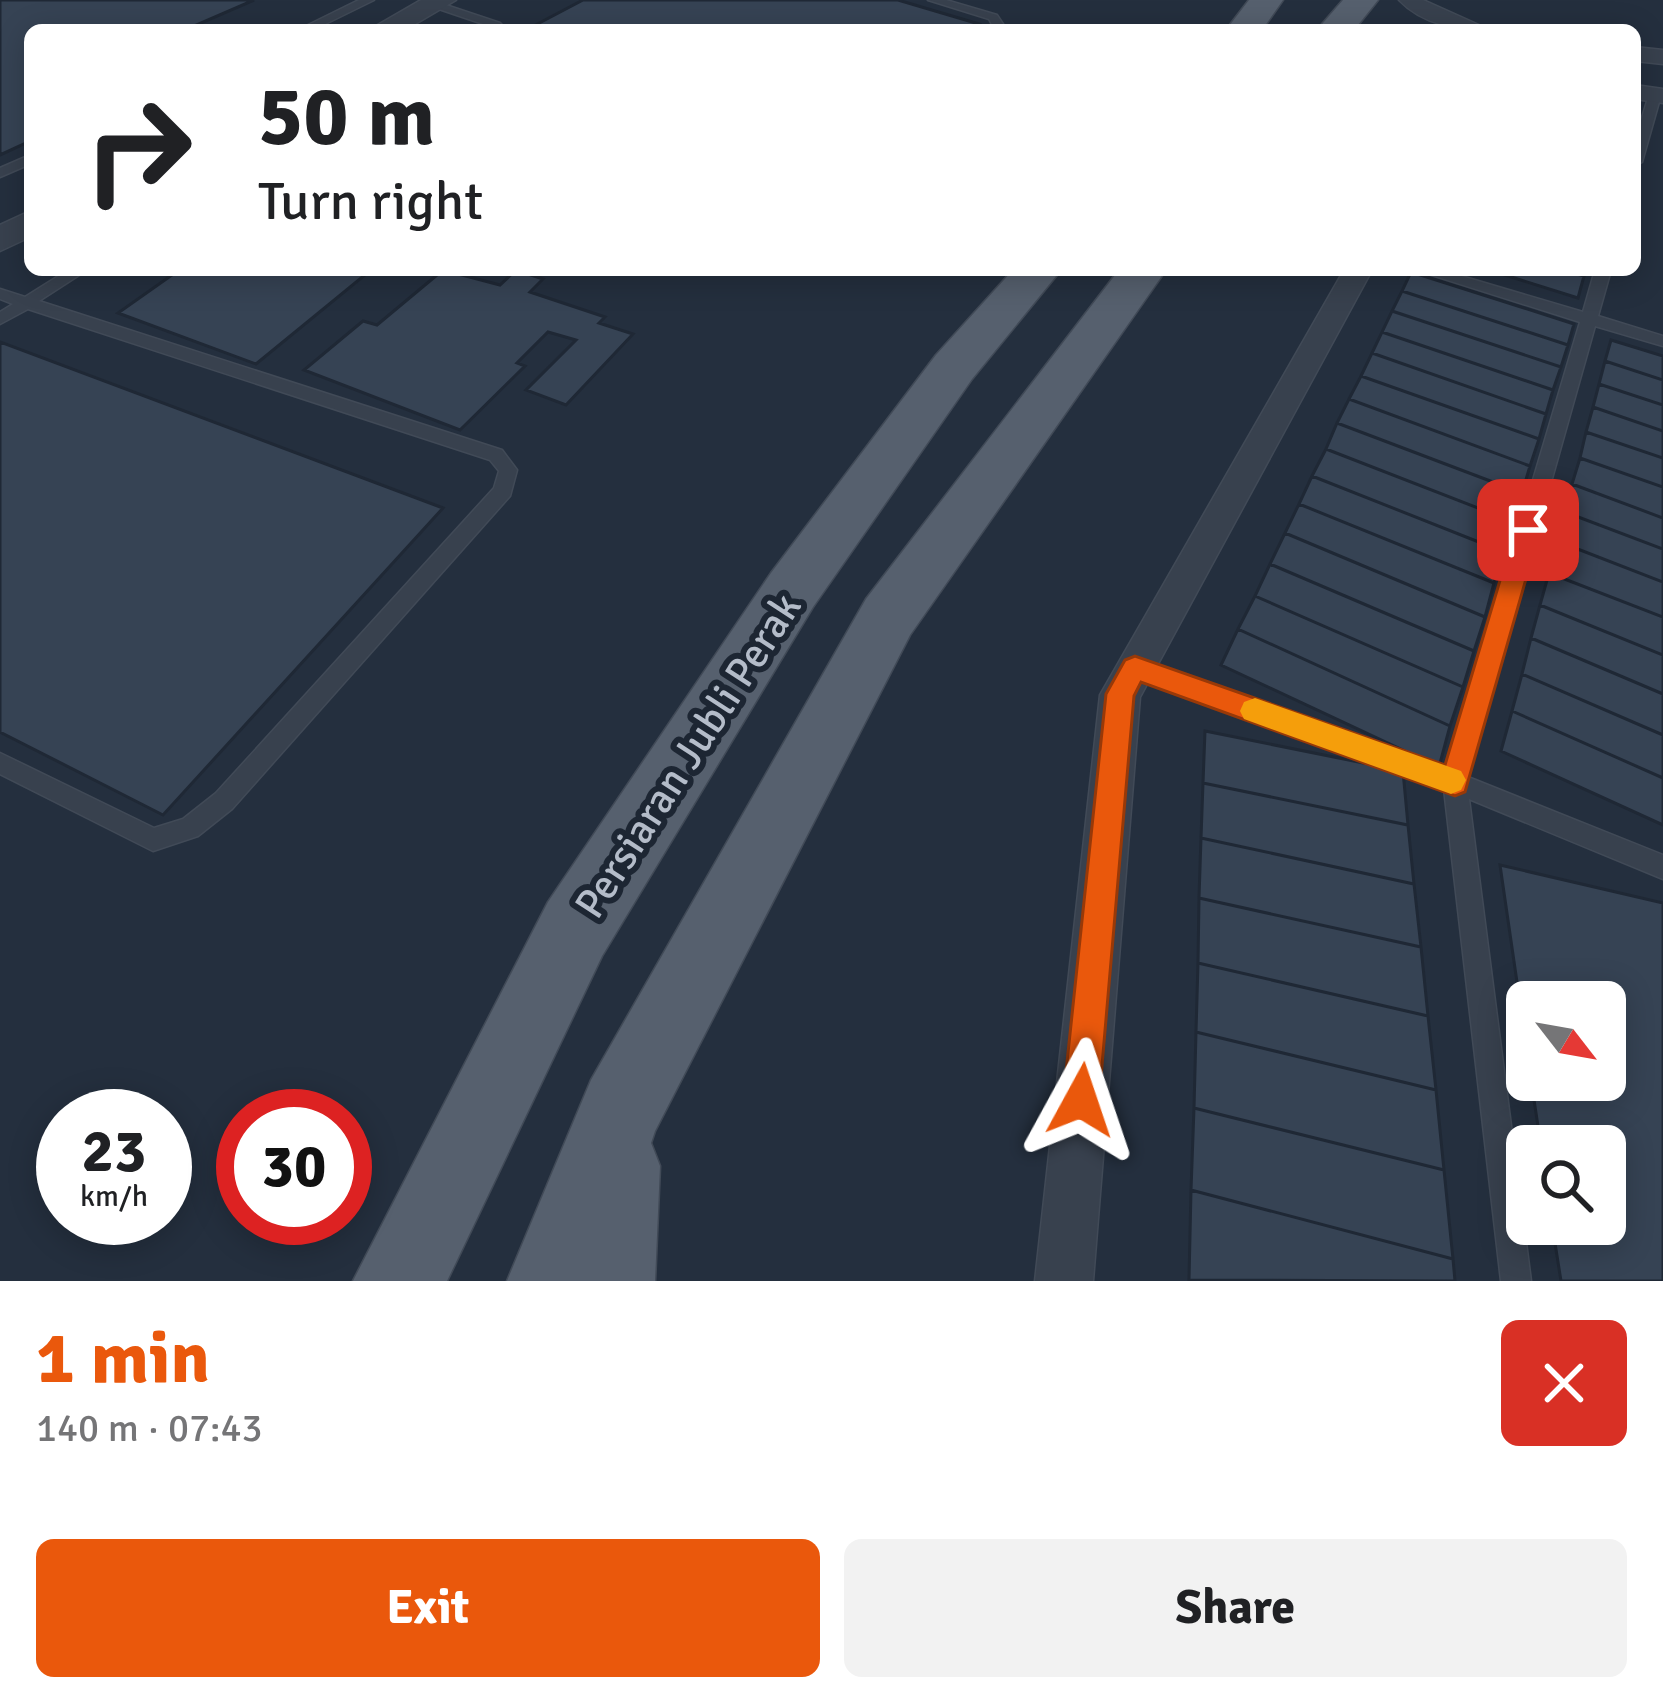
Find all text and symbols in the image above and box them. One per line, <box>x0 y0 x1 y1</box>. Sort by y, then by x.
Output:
text: 50 m <box>258 65 435 169</box>
icon: right <box>60 72 216 228</box>
text: Turn right <box>258 168 483 235</box>
pin <box>1477 479 1579 581</box>
icon: arrive <box>1495 497 1561 563</box>
street label: Persiaran Jubli Perak <box>564 584 812 928</box>
north arrow <box>1506 981 1626 1101</box>
map controls <box>1506 981 1626 1245</box>
position arrow <box>1018 1037 1144 1163</box>
speed limit sign: 30 <box>216 1089 372 1245</box>
text: 23 <box>82 1115 146 1189</box>
button: search <box>1506 1125 1626 1245</box>
text: km/h <box>80 1178 148 1215</box>
text: 1 min <box>36 1314 210 1403</box>
button: close <box>1501 1320 1627 1446</box>
text: 140 m · 07:43 <box>36 1404 263 1452</box>
button: Exit <box>36 1539 820 1677</box>
button: Share <box>844 1539 1627 1677</box>

